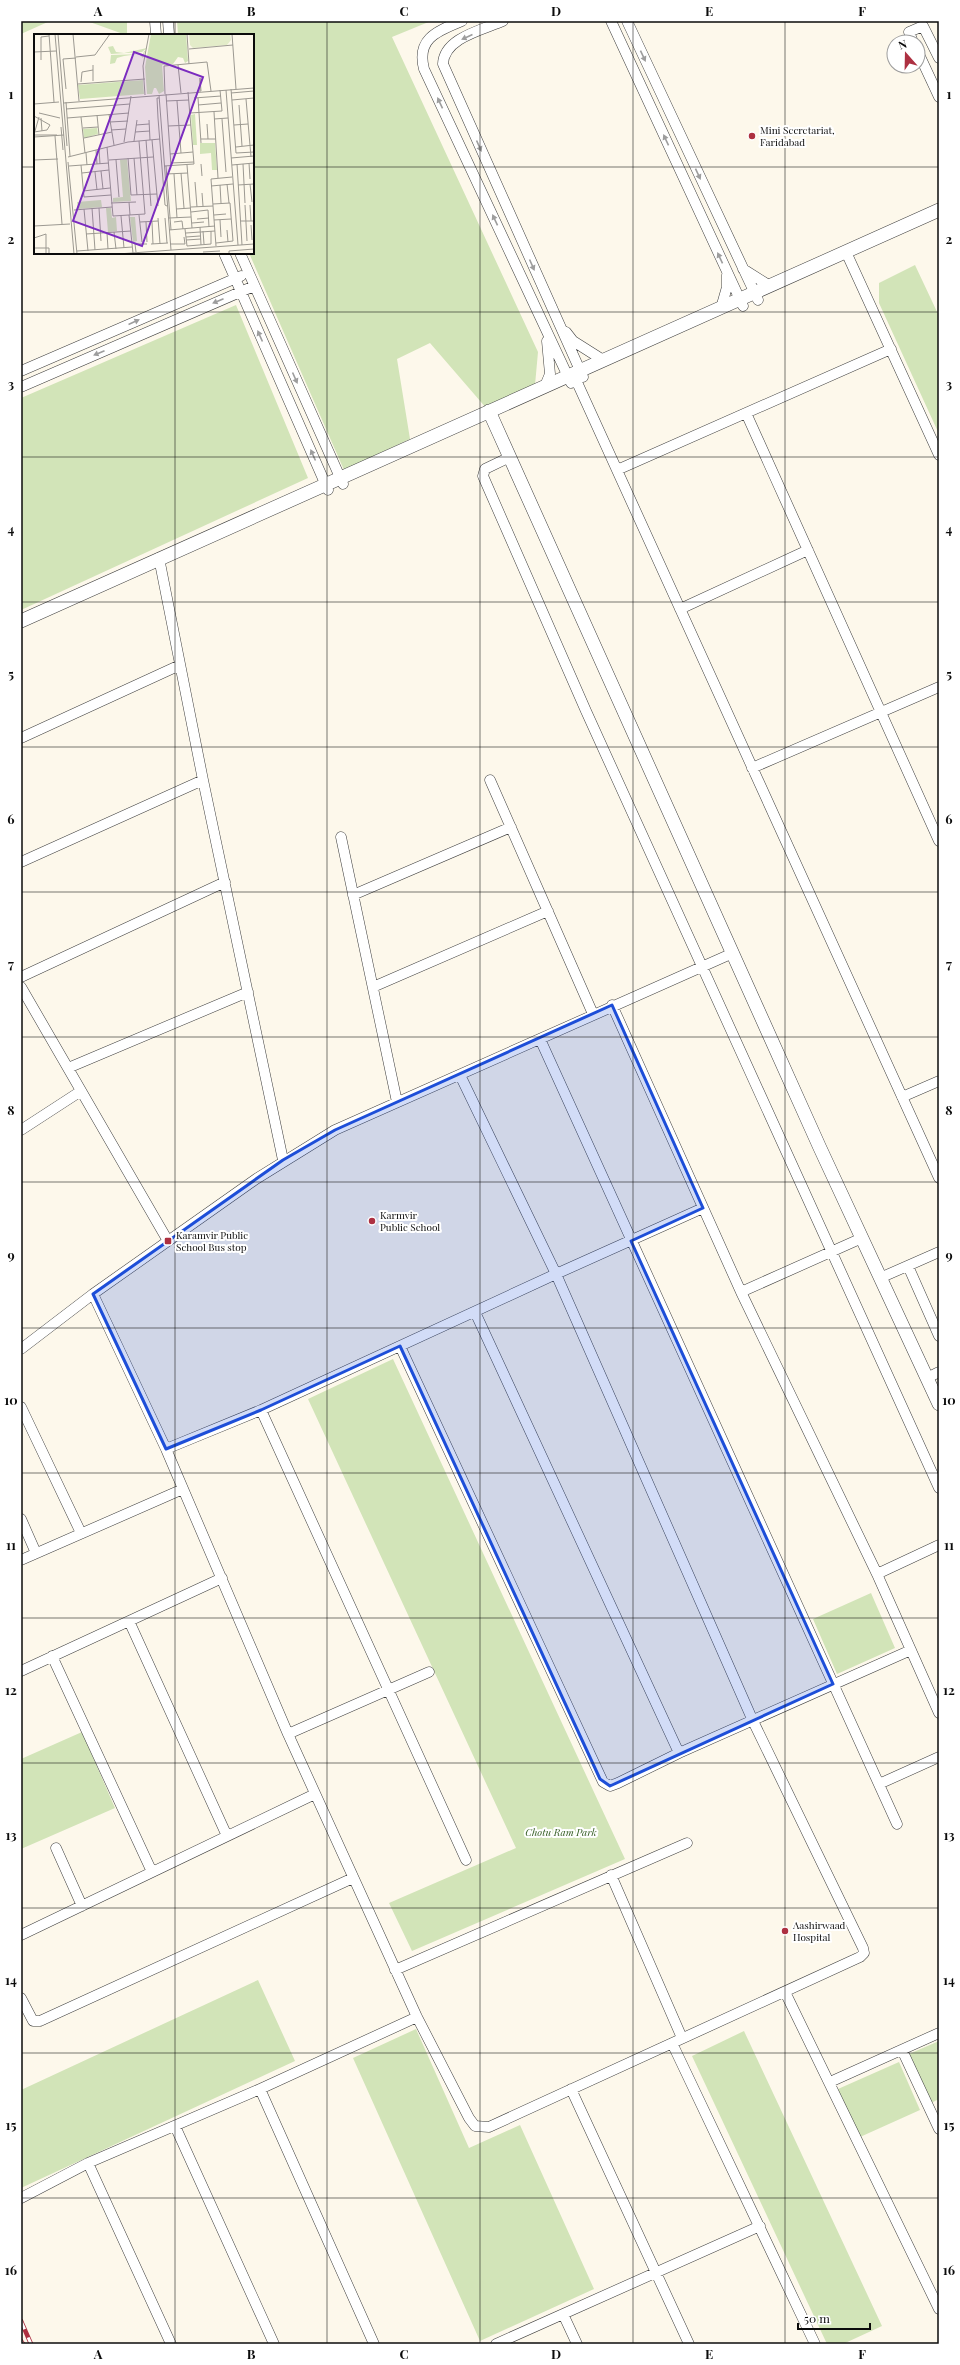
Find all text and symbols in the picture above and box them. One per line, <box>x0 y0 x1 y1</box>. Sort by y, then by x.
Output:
text: A <box>93 2 103 19</box>
text: B <box>247 2 256 19</box>
text: C <box>399 2 409 19</box>
text: D <box>551 2 561 19</box>
text: E <box>705 2 713 19</box>
text: F <box>858 2 866 19</box>
inset map <box>34 34 254 254</box>
one-way arrow <box>461 34 473 40</box>
north arrow <box>886 34 926 74</box>
text: N <box>896 36 909 53</box>
one-way arrow <box>640 51 646 62</box>
text: 1 <box>9 85 14 102</box>
text: 1 <box>947 85 952 102</box>
one-way arrow <box>437 97 443 108</box>
place label: Mini Secretariat, Faridabad <box>760 123 835 149</box>
marker: Mini Secretariat, Faridabad <box>747 131 757 141</box>
one-way arrow <box>663 135 669 146</box>
one-way arrow <box>476 141 482 152</box>
one-way arrow <box>695 168 701 180</box>
one-way arrow <box>492 215 498 226</box>
text: 2 <box>8 230 15 247</box>
text: 2 <box>946 230 953 247</box>
one-way arrow <box>717 252 723 264</box>
one-way arrow <box>529 259 535 271</box>
one-way arrow <box>213 298 224 304</box>
one-way arrow <box>128 319 139 325</box>
one-way arrow <box>257 330 263 341</box>
one-way arrow <box>94 350 105 356</box>
one-way arrow <box>293 373 299 385</box>
text: 3 <box>8 375 14 392</box>
text: 3 <box>946 375 952 392</box>
one-way arrow <box>310 449 316 460</box>
text: 4 <box>8 520 15 537</box>
text: 4 <box>946 520 953 537</box>
text: 5 <box>8 665 14 682</box>
text: 5 <box>946 665 952 682</box>
text: 6 <box>7 810 15 827</box>
text: 6 <box>945 810 953 827</box>
text: 7 <box>8 955 14 972</box>
text: 7 <box>946 955 952 972</box>
text: 8 <box>7 1101 15 1118</box>
text: 8 <box>945 1101 953 1118</box>
place label: Karmvir Public School <box>380 1208 440 1234</box>
marker: Karmvir Public School <box>367 1216 377 1226</box>
place label: Karamvir Public School Bus stop <box>176 1228 248 1254</box>
marker: Karamvir Public School Bus stop <box>163 1236 173 1246</box>
text: 9 <box>7 1246 15 1263</box>
text: 9 <box>945 1246 953 1263</box>
text: 10 <box>4 1391 18 1408</box>
text: 10 <box>942 1391 956 1408</box>
text: 11 <box>6 1536 16 1553</box>
text: 11 <box>944 1536 954 1553</box>
text: 12 <box>5 1681 17 1698</box>
text: 12 <box>943 1681 955 1698</box>
park label: Chotu Ram Park <box>525 1825 597 1839</box>
text: 13 <box>5 1826 17 1843</box>
text: 13 <box>943 1826 955 1843</box>
place label: Aashirwaad Hospital <box>792 1918 846 1944</box>
marker: Aashirwaad Hospital <box>780 1926 790 1936</box>
text: 14 <box>5 1971 17 1988</box>
text: 14 <box>943 1971 955 1988</box>
text: 15 <box>6 2116 16 2133</box>
text: 15 <box>944 2116 954 2133</box>
text: 16 <box>5 2261 17 2278</box>
text: 16 <box>943 2261 955 2278</box>
scale bar <box>798 2305 870 2331</box>
text: 50 m <box>804 2310 830 2326</box>
text: A <box>93 2345 103 2362</box>
text: B <box>247 2345 256 2362</box>
text: C <box>399 2345 409 2362</box>
text: D <box>551 2345 561 2362</box>
text: E <box>705 2345 713 2362</box>
text: F <box>858 2345 866 2362</box>

